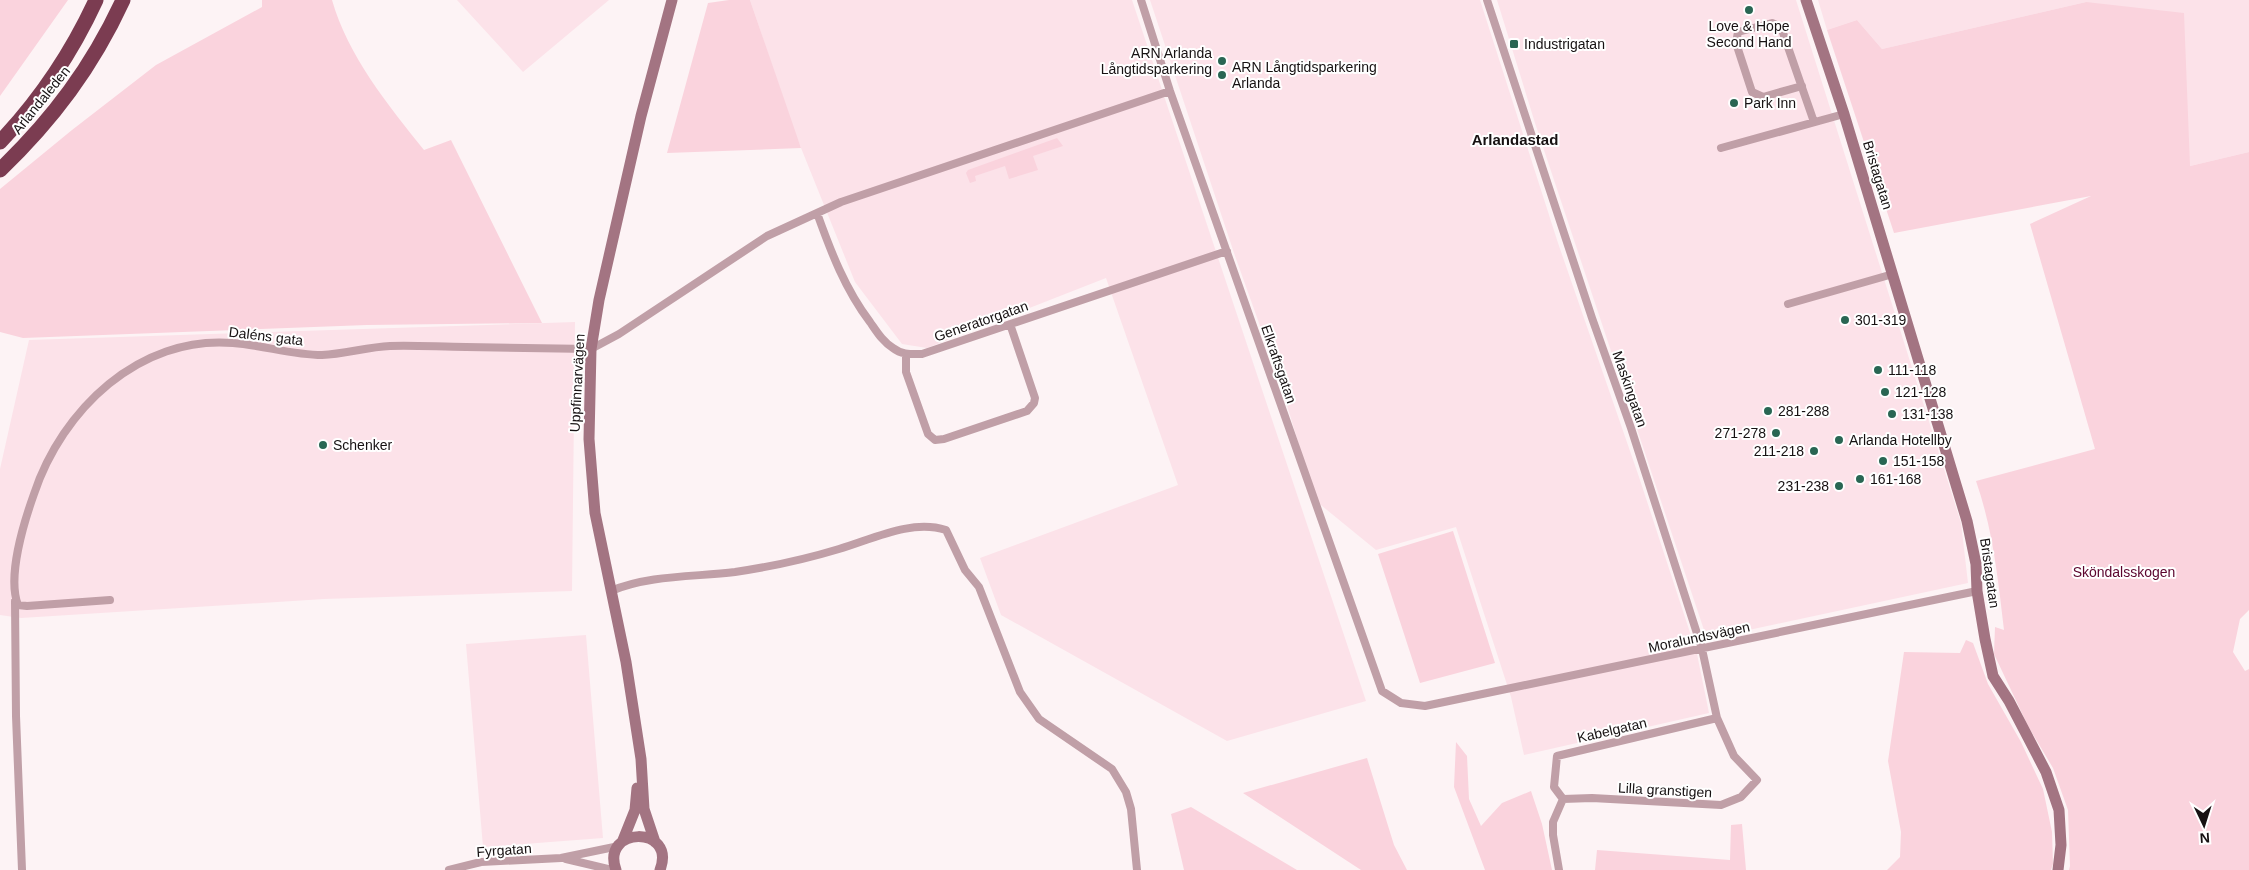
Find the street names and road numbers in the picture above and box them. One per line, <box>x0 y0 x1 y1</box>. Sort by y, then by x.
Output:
street label: Arlandaleden <box>9 63 73 137</box>
street label: Bristagatan <box>1860 139 1896 211</box>
street label: Generatorgatan <box>932 297 1030 345</box>
street label: Elkraftsgatan <box>1258 323 1300 405</box>
street label: Daléns gata <box>228 324 304 349</box>
street label: Uppfinnarvägen <box>566 333 588 433</box>
street label: Maskingatan <box>1610 349 1650 429</box>
street label: Bristagatan <box>1977 537 2003 609</box>
street label: Moralundsvägen <box>1647 618 1751 656</box>
street label: Kabelgatan <box>1576 714 1648 746</box>
street label: Lilla granstigen <box>1618 780 1712 800</box>
street label: Fyrgatan <box>476 840 532 860</box>

